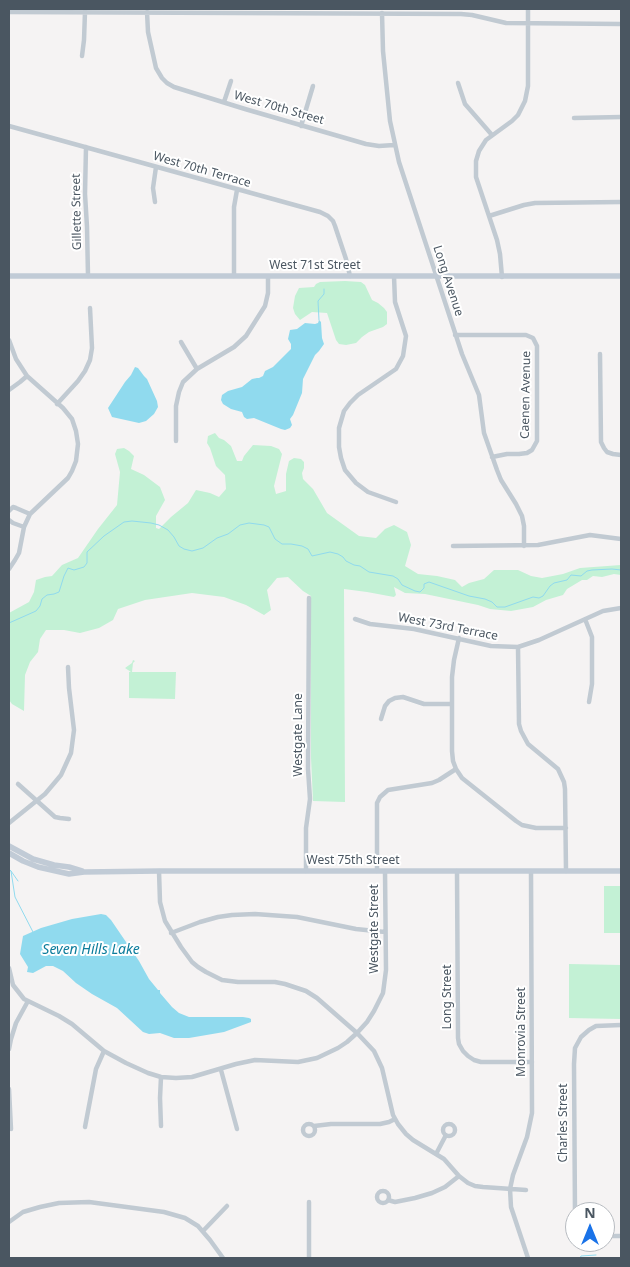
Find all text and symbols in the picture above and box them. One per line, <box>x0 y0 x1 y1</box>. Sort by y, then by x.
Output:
street label: West 70th Street <box>232 88 326 128</box>
street label: West 70th Terrace <box>151 149 253 191</box>
street label: Gillette Street <box>69 173 85 251</box>
street label: Long Avenue <box>430 244 466 318</box>
street label: West 71st Street <box>269 259 361 273</box>
street label: Caenen Avenue <box>518 351 534 439</box>
street label: West 73rd Terrace <box>397 610 499 644</box>
street label: Westgate Lane <box>292 693 306 777</box>
street label: West 75th Street <box>307 854 399 868</box>
street label: Westgate Street <box>368 884 382 974</box>
water label: Seven Hills Lake <box>42 942 140 958</box>
street label: Long Street <box>441 965 455 1029</box>
street label: Monrovia Street <box>515 987 529 1077</box>
street label: Charles Street <box>557 1084 571 1162</box>
north arrow <box>565 1202 615 1252</box>
text: N <box>584 1203 596 1222</box>

